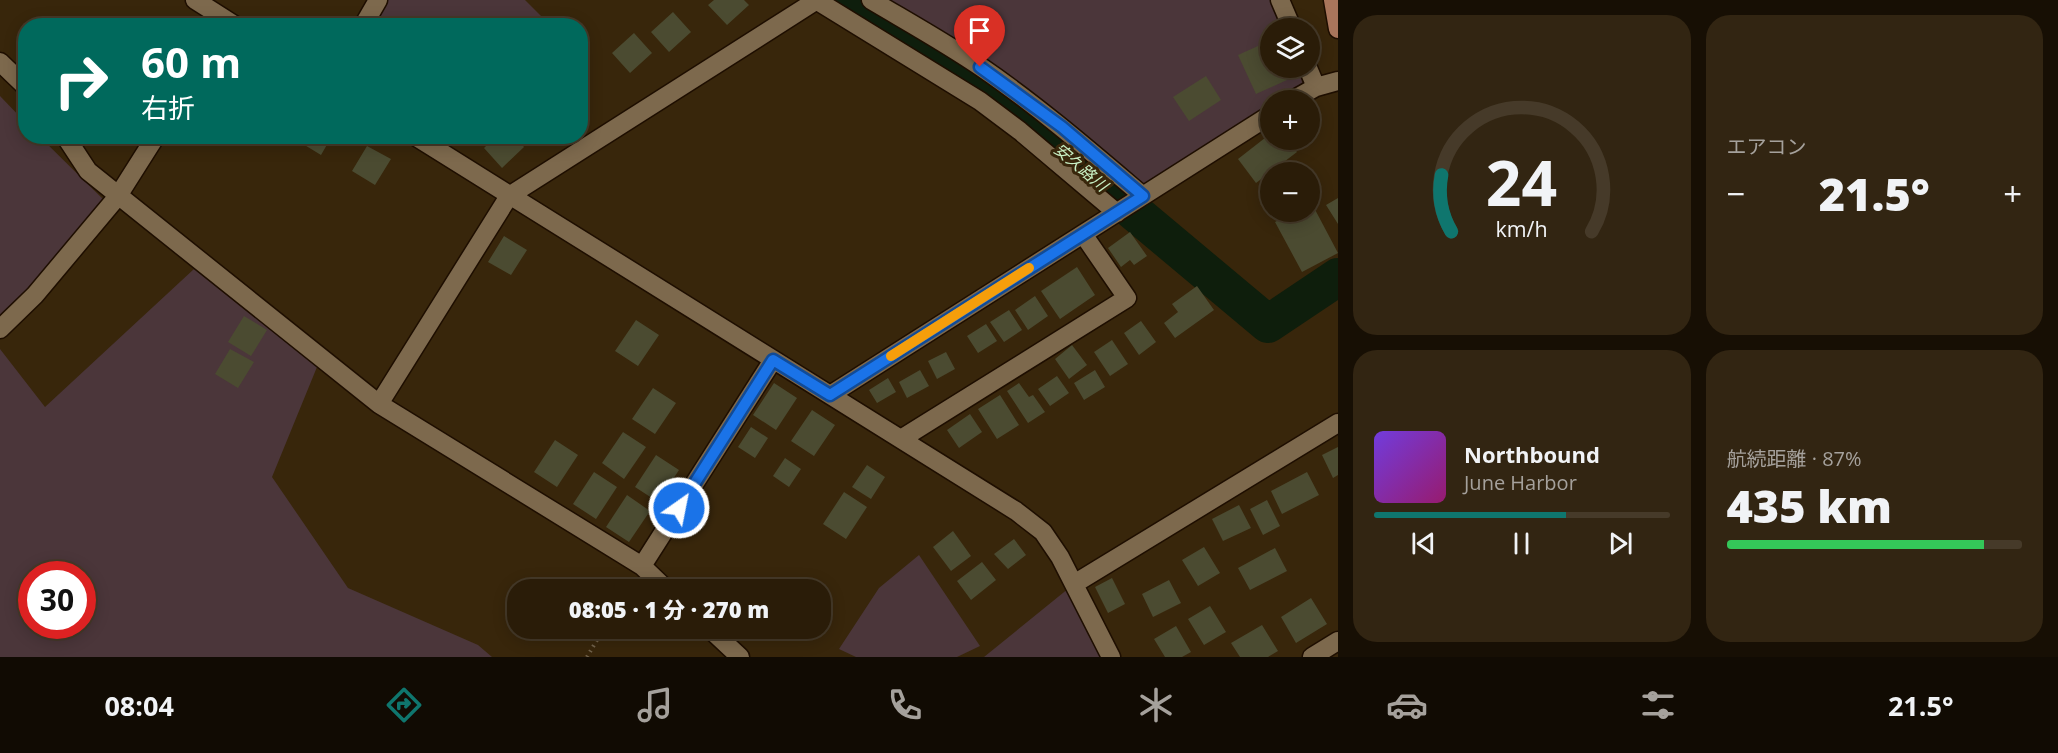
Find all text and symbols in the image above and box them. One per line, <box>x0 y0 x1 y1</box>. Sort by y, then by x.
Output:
pin <box>954 5 1005 67</box>
icon: arrive <box>963 14 996 47</box>
map controls <box>1260 18 1320 222</box>
button: layers <box>1260 18 1320 78</box>
text: 60 m <box>141 33 241 90</box>
icon: right <box>42 42 120 120</box>
text: 右折 <box>141 89 195 126</box>
button: + <box>1260 90 1320 150</box>
text: エアコン <box>1727 133 1807 160</box>
water label: 安久路川 <box>1049 138 1114 197</box>
text: 24 <box>1486 139 1557 224</box>
button: − <box>1260 162 1320 222</box>
text: 21.5° <box>1819 163 1930 224</box>
text: − <box>1727 171 1745 216</box>
text: + <box>2003 171 2022 216</box>
text: km/h <box>1496 214 1548 243</box>
text: Northbound <box>1464 439 1600 469</box>
text: 航続距離 · 87% <box>1727 445 1862 472</box>
text: June Harbor <box>1464 469 1577 496</box>
text: 435 km <box>1727 475 1892 536</box>
position arrow <box>647 476 711 540</box>
icon: previous <box>1407 527 1440 560</box>
icon: pause <box>1505 527 1538 560</box>
icon: next <box>1604 527 1637 560</box>
speed limit sign: 30 <box>18 561 96 639</box>
text: 08:05 · 1 分 · 270 m <box>569 594 769 624</box>
icon: directions <box>383 684 425 726</box>
icon: music <box>634 684 676 726</box>
icon: phone <box>884 684 926 726</box>
icon: climate <box>1135 684 1177 726</box>
icon: car <box>1386 684 1428 726</box>
icon: filters <box>1637 684 1679 726</box>
text: 08:04 <box>104 687 174 724</box>
text: 21.5° <box>1888 687 1953 724</box>

